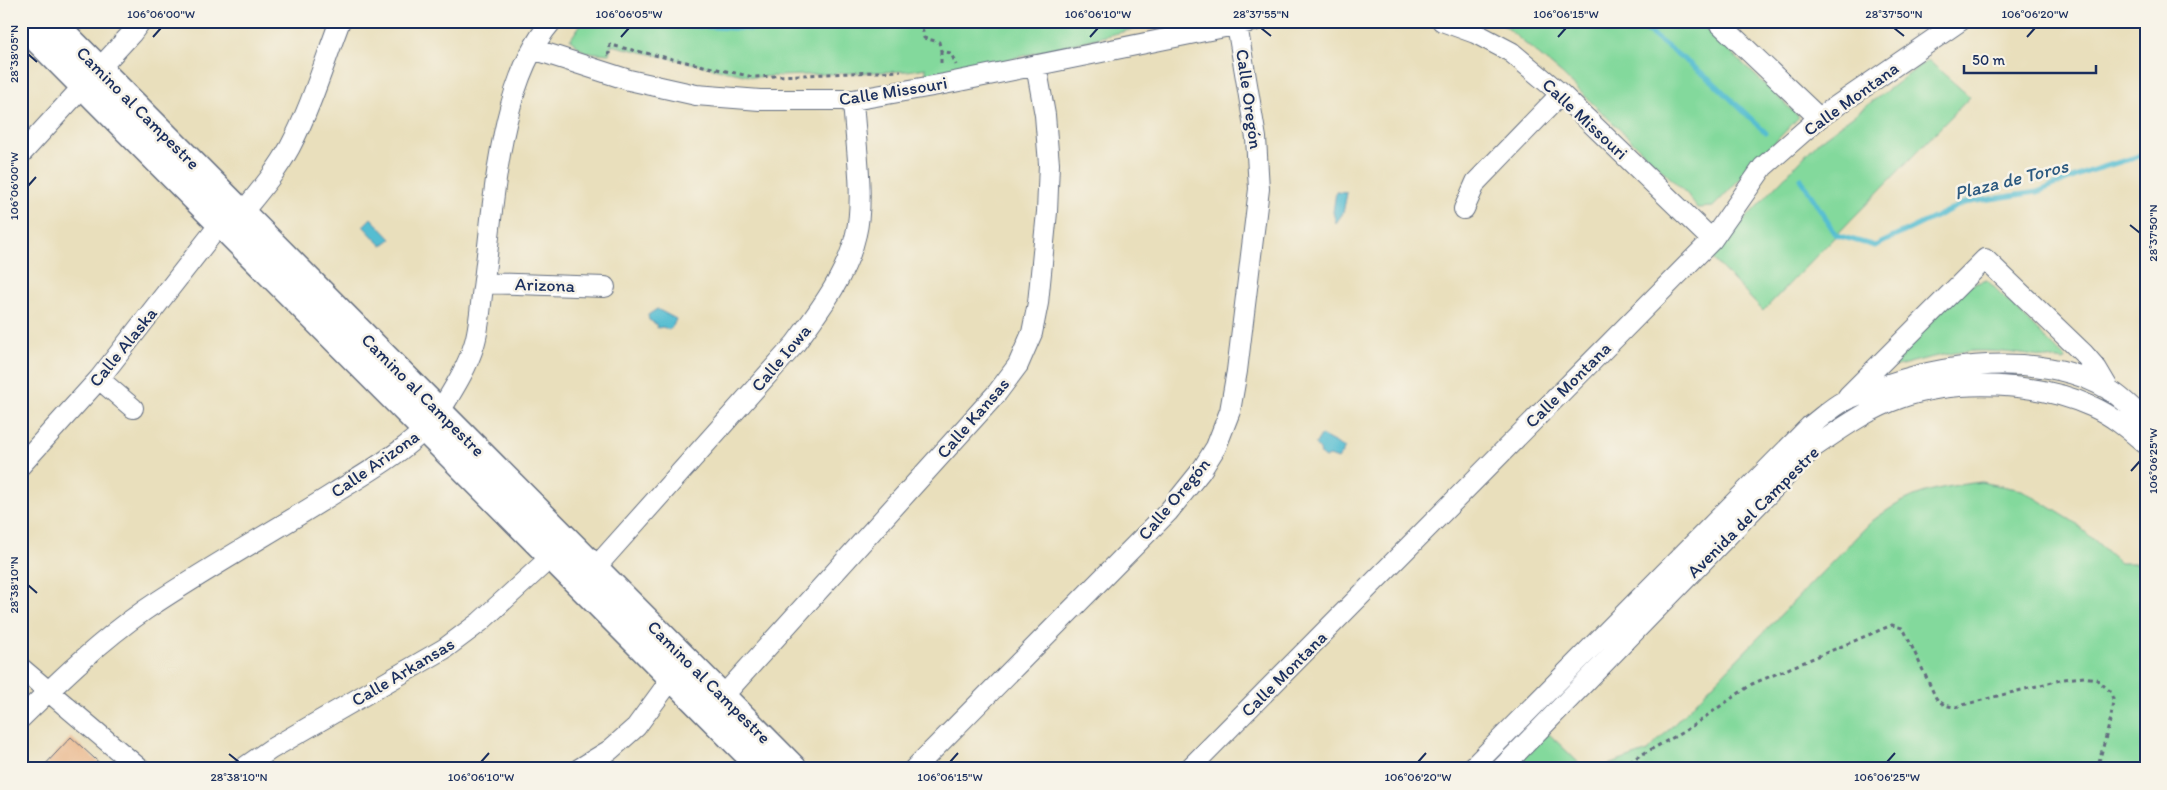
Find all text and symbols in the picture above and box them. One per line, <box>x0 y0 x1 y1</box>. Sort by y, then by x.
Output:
text: 106°06'00"W <box>127 7 195 21</box>
text: 106°06'05"W <box>595 7 663 21</box>
text: 106°06'10"W <box>1065 7 1131 21</box>
text: 28°37'55"N <box>1233 7 1289 21</box>
text: 106°06'15"W <box>1533 7 1599 21</box>
text: 28°37'50"N <box>1865 7 1923 21</box>
text: 106°06'20"W <box>2001 7 2069 21</box>
text: 28°38'05"N <box>7 25 21 83</box>
street label: Camino al Campestre <box>72 42 204 174</box>
scale bar <box>1964 42 2097 74</box>
street label: Calle Oregón <box>1231 48 1267 151</box>
text: 50 m <box>1972 51 2005 69</box>
street label: Calle Montana <box>1799 57 1903 141</box>
street label: Calle Missouri <box>837 72 949 110</box>
street label: Calle Missouri <box>1538 74 1632 164</box>
text: 106°06'00"W <box>7 152 21 220</box>
water label: Plaza de Toros <box>1952 154 2072 205</box>
text: 28°37'50"N <box>2146 204 2160 262</box>
street label: Arizona <box>515 273 576 297</box>
street label: Calle Alaska <box>84 302 162 391</box>
street label: Calle Iowa <box>746 319 816 396</box>
street label: Camino al Campestre <box>357 329 489 461</box>
street label: Calle Montana <box>1521 337 1616 432</box>
street label: Calle Kansas <box>932 373 1014 463</box>
street label: Calle Arizona <box>327 425 424 503</box>
text: 106°06'25"W <box>2146 428 2160 494</box>
street label: Avenida del Campestre <box>1682 441 1824 583</box>
street label: Calle Oregón <box>1133 453 1215 545</box>
text: 28°38'10"N <box>7 556 21 614</box>
street label: Camino al Campestre <box>643 616 775 748</box>
street label: Calle Montana <box>1237 626 1332 721</box>
street label: Calle Arkansas <box>348 633 458 711</box>
text: 28°38'10"N <box>210 770 268 784</box>
text: 106°06'10"W <box>448 770 514 784</box>
text: 106°06'15"W <box>917 770 983 784</box>
text: 106°06'20"W <box>1384 770 1452 784</box>
text: 106°06'25"W <box>1854 770 1920 784</box>

